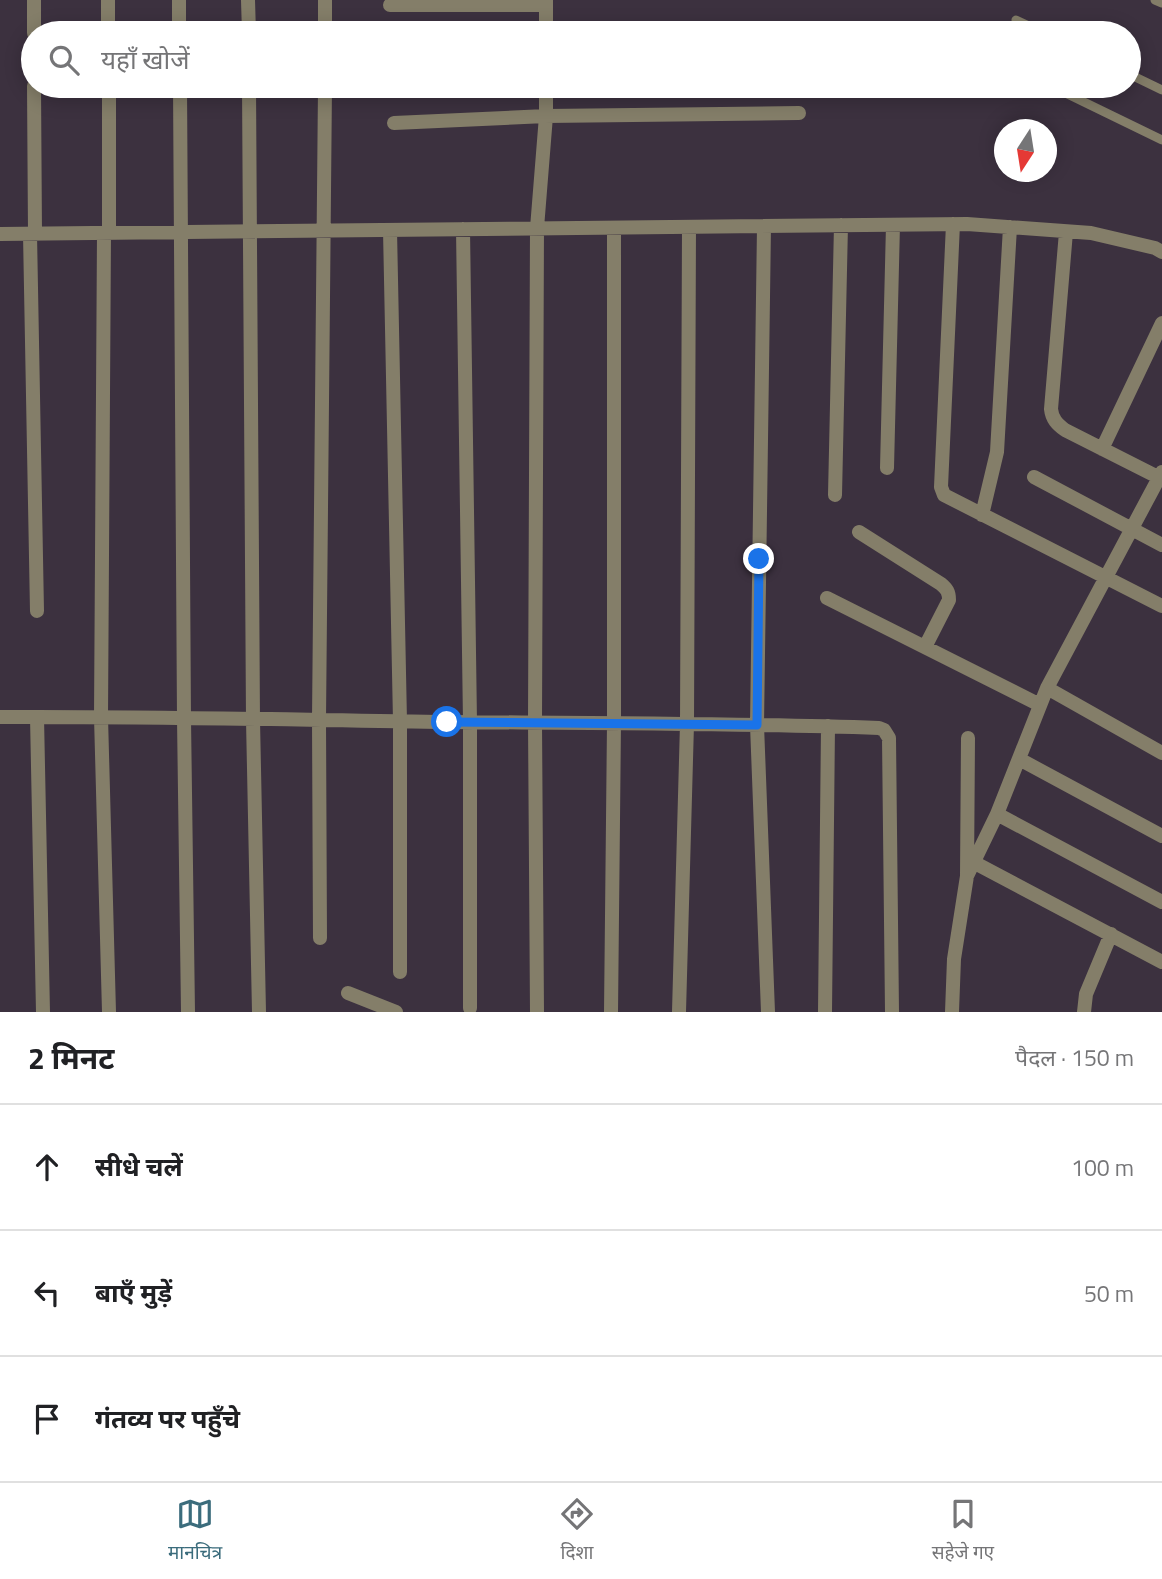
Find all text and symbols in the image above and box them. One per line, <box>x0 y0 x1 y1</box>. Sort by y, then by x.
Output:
search box <box>21 21 1141 98</box>
text: यहाँ खोजें <box>101 40 190 79</box>
icon: search <box>45 41 83 79</box>
north arrow <box>994 119 1057 182</box>
route end <box>743 543 774 574</box>
route start <box>431 706 462 737</box>
text: 2 मिनट <box>28 1035 114 1081</box>
text: पैदल · 150 m <box>1015 1040 1134 1075</box>
text: सीधे चलें <box>95 1147 183 1186</box>
icon: ahead <box>28 1148 66 1186</box>
text: 100 m <box>1071 1150 1134 1185</box>
text: बाएँ मुड़ें <box>95 1273 172 1312</box>
icon: left <box>28 1274 66 1312</box>
text: 50 m <box>1084 1276 1134 1311</box>
text: गंतव्य पर पहुँचे <box>95 1399 240 1438</box>
icon: arrive <box>28 1400 66 1438</box>
tab: मानचित्र <box>168 1495 222 1567</box>
tab: दिशा <box>558 1495 596 1567</box>
tab: सहेजे गए <box>932 1495 994 1567</box>

